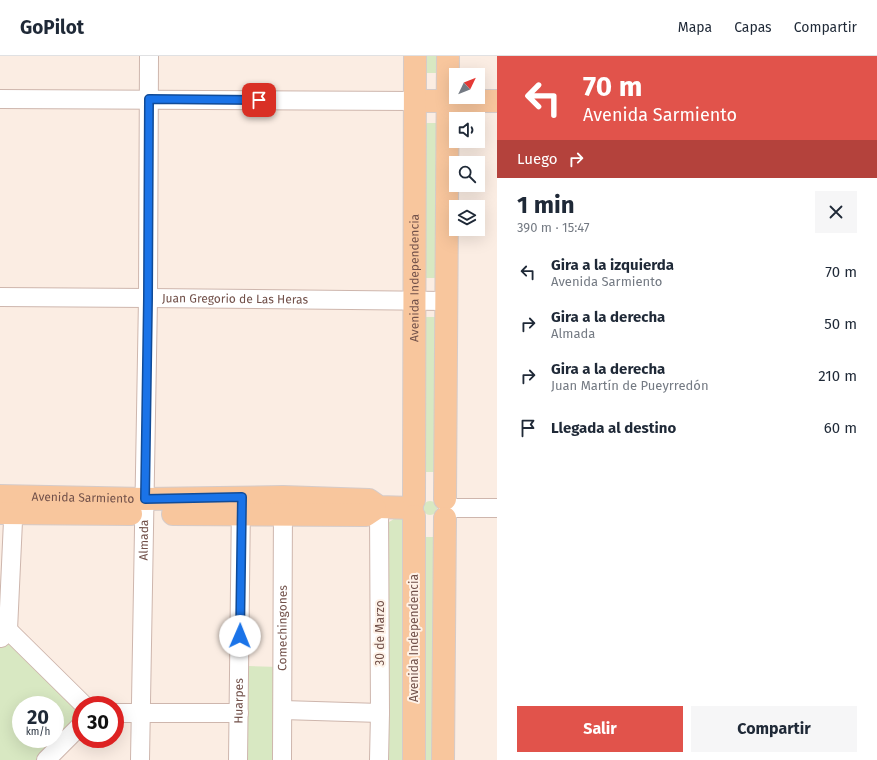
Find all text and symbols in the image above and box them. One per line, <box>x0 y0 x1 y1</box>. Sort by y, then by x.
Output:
text: GoPilot <box>20 16 84 39</box>
text: Mapa <box>678 19 712 36</box>
text: Capas <box>734 19 772 36</box>
text: Compartir <box>794 19 857 36</box>
north arrow <box>449 68 485 104</box>
map controls <box>449 68 485 236</box>
text: 70 m <box>583 70 642 103</box>
icon: left <box>517 72 569 124</box>
pin <box>242 83 276 117</box>
icon: arrive <box>248 89 270 111</box>
text: Avenida Sarmiento <box>583 104 737 126</box>
button: sound <box>449 112 485 148</box>
icon: right <box>565 148 587 170</box>
text: Luego <box>517 150 557 168</box>
button: search <box>449 156 485 192</box>
text: 1 min <box>517 191 575 219</box>
button: close <box>815 191 857 233</box>
button: layers <box>449 200 485 236</box>
street label: Avenida Independencia <box>407 214 422 342</box>
text: 390 m · 15:47 <box>517 220 590 235</box>
text: Gira a la izquierda <box>551 256 674 274</box>
icon: left <box>517 261 539 283</box>
text: 70 m <box>825 263 857 281</box>
text: Avenida Sarmiento <box>551 274 662 289</box>
street label: Juan Gregorio de Las Heras <box>162 291 309 307</box>
text: Gira a la derecha <box>551 308 665 326</box>
icon: right <box>517 313 539 335</box>
text: 50 m <box>824 315 857 333</box>
text: Almada <box>551 326 595 341</box>
text: Gira a la derecha <box>551 360 665 378</box>
icon: right <box>517 365 539 387</box>
text: 210 m <box>818 367 857 385</box>
text: Juan Martín de Pueyrredón <box>551 378 709 393</box>
icon: arrive <box>517 417 539 439</box>
text: Llegada al destino <box>551 419 676 437</box>
text: 60 m <box>824 419 857 437</box>
street label: Avenida Sarmiento <box>31 490 135 506</box>
street label: Almada <box>136 519 151 561</box>
street label: Avenida Independencia <box>407 574 421 702</box>
street label: Comechingones <box>275 585 290 671</box>
street label: 30 de Marzo <box>373 600 387 666</box>
position arrow <box>219 615 261 657</box>
street label: Huarpes <box>231 678 246 724</box>
speed limit sign: 30 <box>72 696 124 748</box>
text: 20 <box>27 705 49 729</box>
button: Salir <box>517 706 683 752</box>
button: Compartir <box>691 706 857 752</box>
text: km/h <box>26 726 50 738</box>

